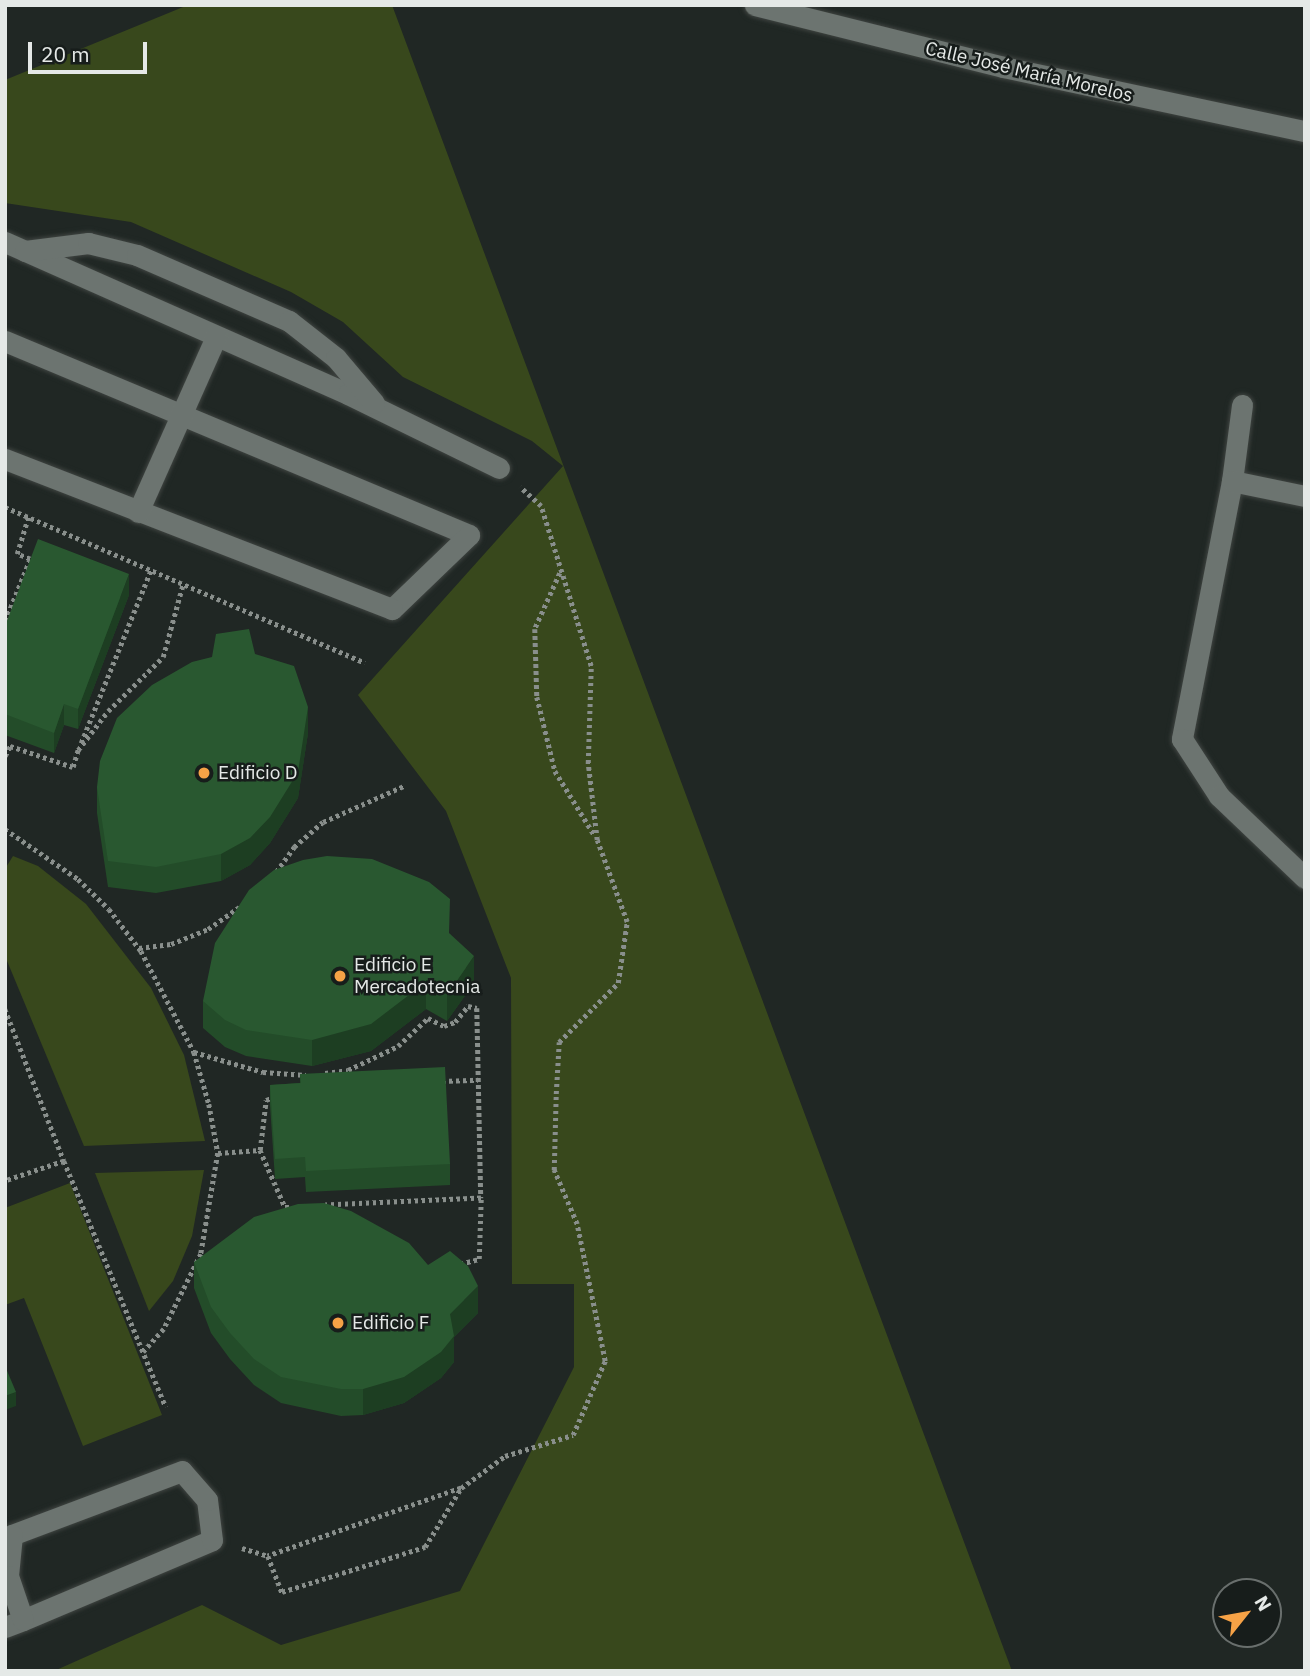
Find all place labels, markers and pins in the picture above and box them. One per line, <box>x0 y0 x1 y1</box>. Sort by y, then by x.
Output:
place label: Edificio D <box>218 762 298 784</box>
marker: Edificio D <box>196 765 212 781</box>
place label: Edificio E Mercadotecnia <box>354 954 480 998</box>
marker: Edificio E Mercadotecnia <box>332 968 348 984</box>
place label: Edificio F <box>352 1312 429 1334</box>
marker: Edificio F <box>330 1315 346 1331</box>

